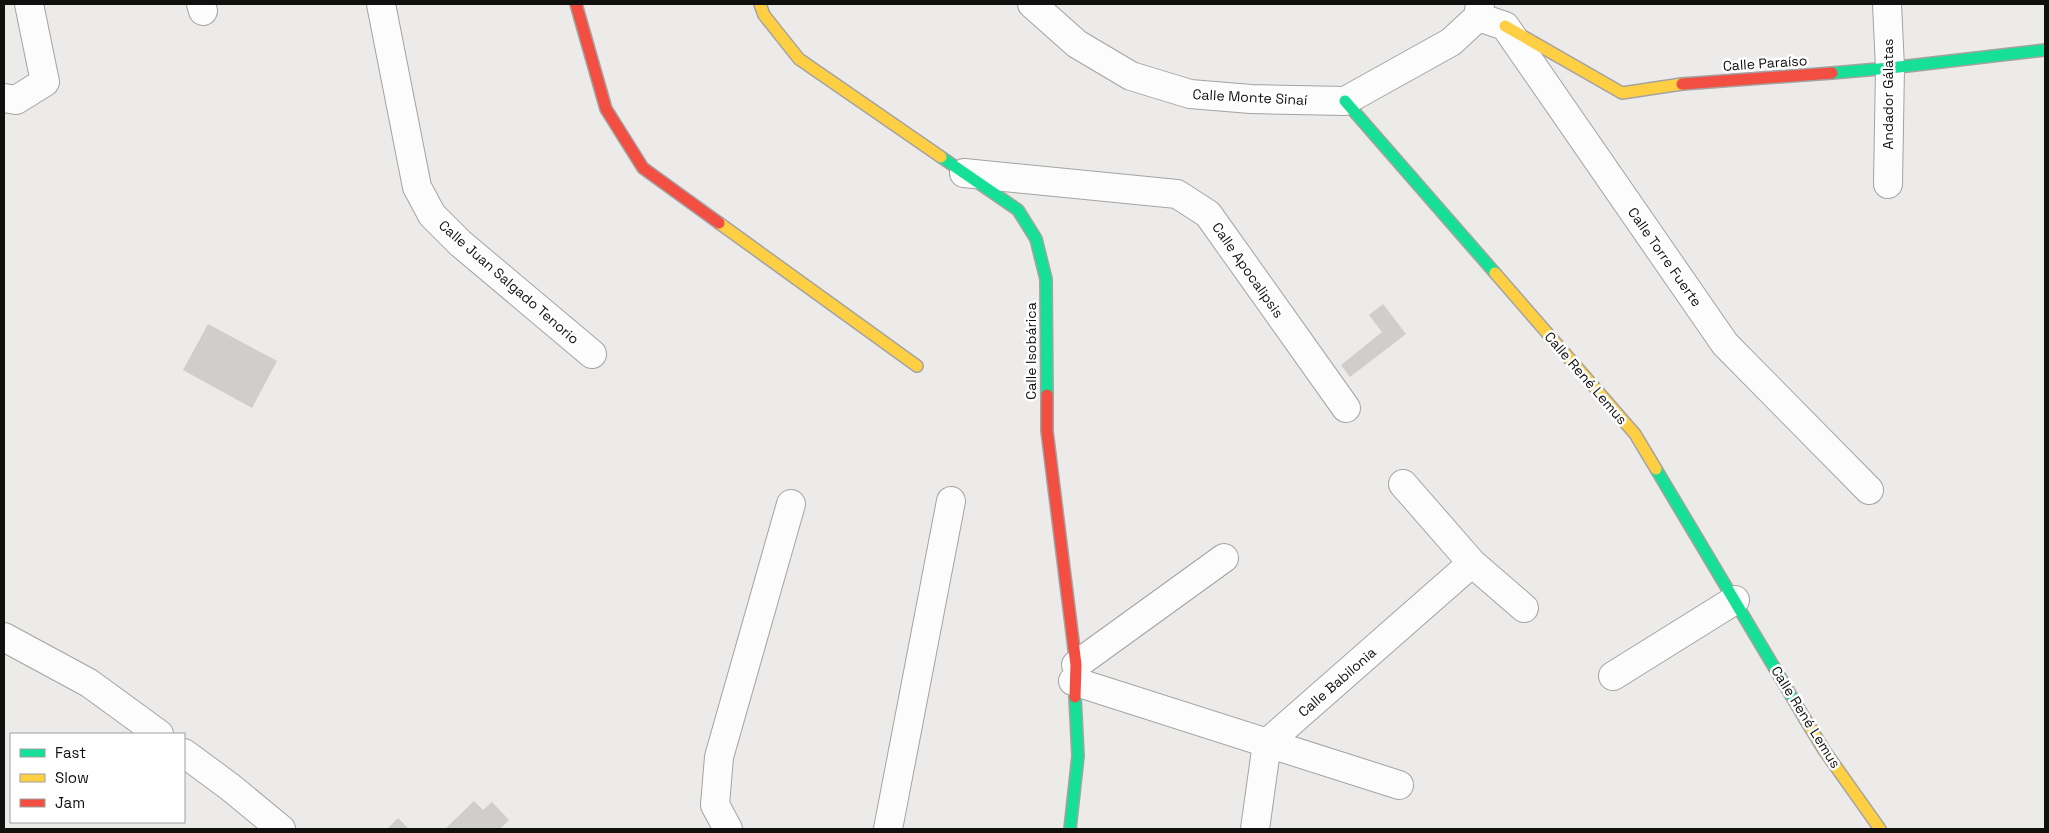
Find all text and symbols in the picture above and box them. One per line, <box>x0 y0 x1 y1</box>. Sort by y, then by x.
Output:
street label: Andador Gálatas <box>1879 39 1897 149</box>
street label: Calle Paraíso <box>1722 51 1808 75</box>
street label: Calle Monte Sinaí <box>1192 85 1308 109</box>
street label: Calle Torre Fuerte <box>1624 204 1706 310</box>
street label: Calle Juan Salgado Tenorio <box>435 216 583 348</box>
street label: Calle Apocalipsis <box>1208 219 1288 321</box>
street label: Calle Isobárica <box>1022 302 1040 400</box>
street label: Calle René Lemus <box>1541 328 1631 428</box>
street label: Calle Babilonia <box>1294 643 1380 721</box>
street label: Calle René Lemus <box>1767 663 1845 771</box>
legend <box>10 733 185 823</box>
text: Fast <box>55 743 86 762</box>
text: Slow <box>55 768 89 787</box>
text: Jam <box>55 793 85 812</box>

